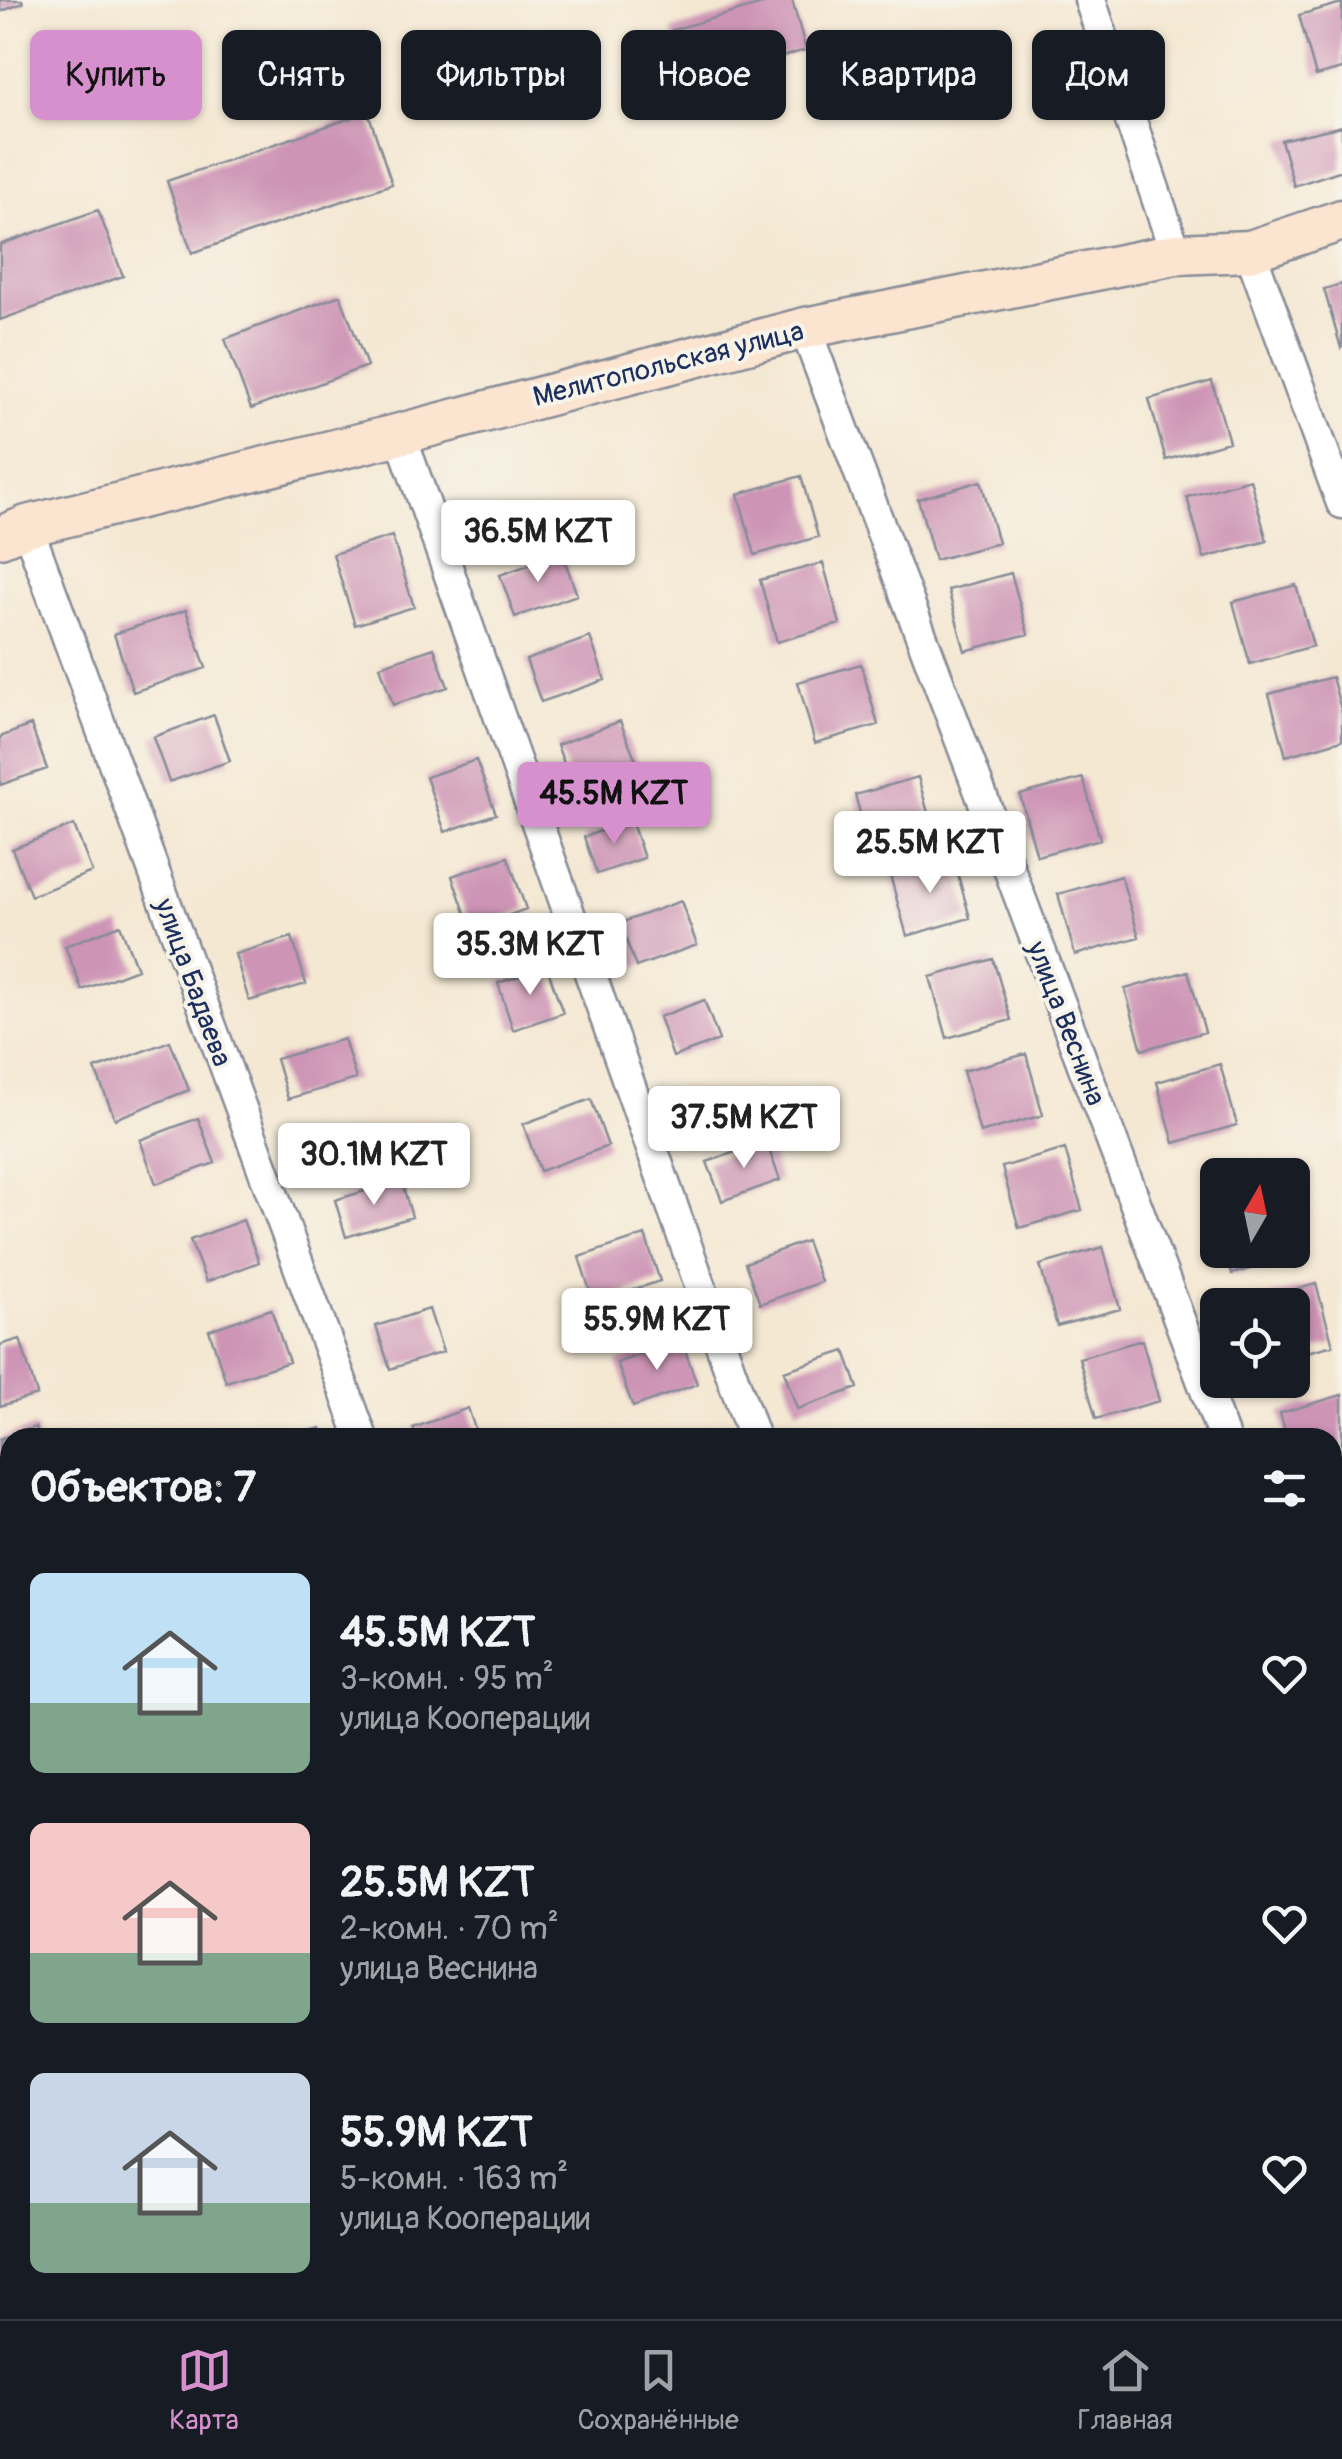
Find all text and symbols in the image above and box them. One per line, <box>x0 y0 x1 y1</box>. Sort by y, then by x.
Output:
chip: Купить <box>30 30 202 120</box>
chip: Снять <box>222 30 381 120</box>
chip: Фильтры <box>401 30 601 120</box>
chip: Новое <box>621 30 786 120</box>
chip: Квартира <box>806 30 1012 120</box>
chip: Дом <box>1032 30 1165 120</box>
street label: Мелитопольская улица <box>529 314 807 415</box>
pin: 36.5M KZT <box>424 500 652 585</box>
text: 36.5M KZT <box>463 512 613 552</box>
pin: 45.5M KZT <box>500 762 728 847</box>
text: 45.5M KZT <box>539 774 689 814</box>
pin: 25.5M KZT <box>816 811 1044 896</box>
text: 25.5M KZT <box>856 823 1004 863</box>
street label: улица Бадаева <box>146 893 239 1071</box>
pin: 35.3M KZT <box>416 913 644 998</box>
text: 35.3M KZT <box>456 925 604 965</box>
street label: улица Веснина <box>1018 936 1113 1111</box>
pin: 37.5M KZT <box>630 1086 858 1171</box>
text: 37.5M KZT <box>670 1098 818 1138</box>
pin: 30.1M KZT <box>260 1123 488 1208</box>
text: 30.1M KZT <box>300 1135 448 1175</box>
north arrow <box>1200 1158 1310 1268</box>
map controls <box>1200 1158 1310 1398</box>
pin: 55.9M KZT <box>543 1288 771 1373</box>
button: locate <box>1200 1288 1310 1398</box>
text: 55.9M KZT <box>583 1300 731 1340</box>
icon: filters <box>1257 1461 1312 1516</box>
text: Объектов: 7 <box>30 1462 256 1514</box>
text: 45.5M KZT <box>340 1607 536 1659</box>
icon: home <box>110 1613 230 1733</box>
icon: heart <box>1257 1646 1312 1701</box>
text: 3-комн. · 95 m² <box>340 1659 554 1699</box>
text: улица Кооперации <box>340 1699 590 1739</box>
text: 25.5M KZT <box>340 1857 535 1909</box>
icon: home <box>110 1863 230 1983</box>
icon: heart <box>1257 1896 1312 1951</box>
text: 2-комн. · 70 m² <box>340 1909 559 1949</box>
text: улица Веснина <box>340 1949 538 1989</box>
text: 55.9M KZT <box>340 2107 533 2159</box>
icon: home <box>110 2113 230 2233</box>
icon: heart <box>1257 2146 1312 2201</box>
text: 5-комн. · 163 m² <box>340 2159 568 2199</box>
text: улица Кооперации <box>340 2199 590 2239</box>
tab: Карта <box>169 2343 239 2438</box>
tab: Сохранённые <box>577 2343 739 2438</box>
tab: Главная <box>1078 2343 1173 2438</box>

